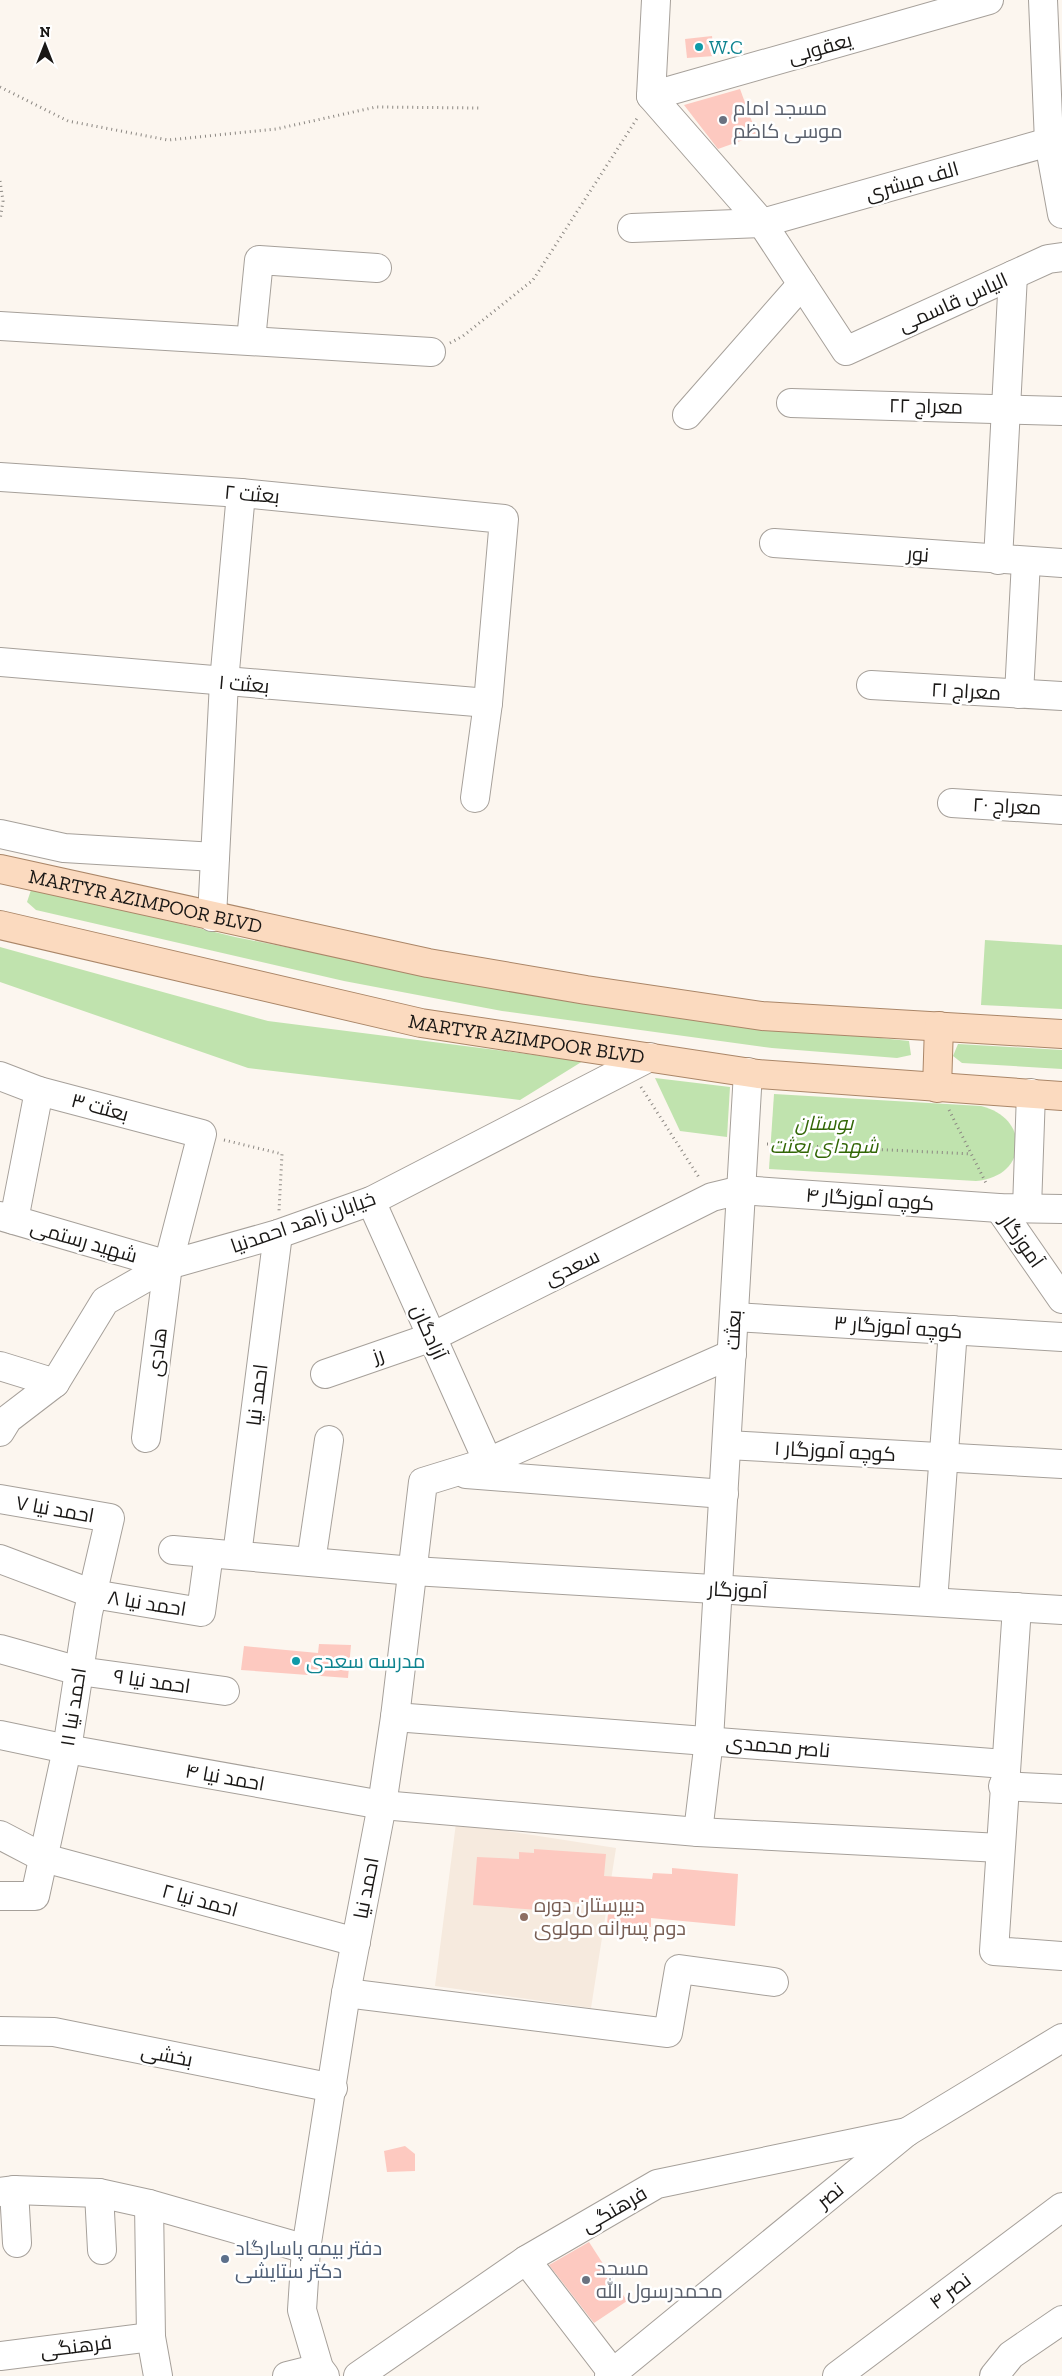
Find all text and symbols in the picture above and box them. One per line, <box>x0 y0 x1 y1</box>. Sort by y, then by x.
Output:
north arrow <box>20 20 70 70</box>
text: N <box>40 24 51 41</box>
street label: یعقوبی <box>785 27 856 70</box>
place label: W.C <box>709 35 743 59</box>
marker: W.C <box>693 41 705 53</box>
place label: مسجد امام موسی کاظم <box>733 96 843 145</box>
marker: مسجد امام موسی کاظم <box>717 114 729 126</box>
street label: الف مبشری <box>863 156 962 207</box>
street label: الیاس قاسمی <box>895 267 1012 338</box>
street label: معراج ۲۲ <box>889 393 963 421</box>
street label: بعثت ۲ <box>223 480 281 508</box>
street label: نور <box>905 541 930 567</box>
street label: بعثت ۱ <box>218 670 270 698</box>
street label: معراج ۲۱ <box>930 677 1001 707</box>
street label: معراج ۲۰ <box>972 792 1042 822</box>
street label: MARTYR AZIMPOOR BLVD <box>27 864 265 938</box>
street label: MARTYR AZIMPOOR BLVD <box>406 1008 646 1069</box>
street label: بعثت ۳ <box>69 1088 131 1126</box>
park label: بوستان شهدای بعثت <box>770 1111 879 1158</box>
street label: کوچه آموزگار ۴ <box>805 1183 935 1216</box>
street label: خیابان زاهد احمدنیا <box>227 1186 379 1259</box>
street label: آموزگار <box>994 1209 1049 1273</box>
street label: شهید رستمی <box>28 1214 140 1269</box>
street label: سعدی <box>541 1244 604 1291</box>
street label: آزادگان <box>405 1300 452 1365</box>
street label: بعثت <box>720 1309 746 1351</box>
street label: کوچه آموزگار ۳ <box>833 1311 963 1344</box>
street label: هادی <box>142 1326 173 1378</box>
street label: رز <box>368 1342 387 1368</box>
street label: احمد نیا <box>241 1363 273 1427</box>
street label: کوچه آموزگار ۱ <box>774 1436 896 1467</box>
street label: احمد نیا ۷ <box>14 1490 96 1528</box>
street label: آموزگار <box>707 1576 769 1604</box>
street label: احمد نیا ۸ <box>106 1585 188 1621</box>
place label: مدرسه سعدی <box>306 1649 425 1674</box>
marker: مدرسه سعدی <box>290 1655 302 1667</box>
street label: احمد نیا ۹ <box>112 1664 192 1698</box>
street label: احمد نیا ۱۱ <box>55 1666 91 1748</box>
street label: ناصر محمدی <box>725 1729 831 1764</box>
street label: احمد نیا ۴ <box>183 1758 267 1796</box>
street label: احمد نیا <box>348 1855 384 1921</box>
street label: احمد نیا ۲ <box>159 1878 241 1922</box>
place label: دبیرستان دوره دوم پسرانه مولوی <box>534 1893 686 1942</box>
marker: دبیرستان دوره دوم پسرانه مولوی <box>518 1911 530 1923</box>
street label: بخشی <box>139 2038 195 2073</box>
street label: نصر <box>811 2177 848 2214</box>
street label: فرهنگی <box>577 2181 652 2238</box>
place label: دفتر بیمه پاسارگاد دکتر ستایشی <box>235 2236 382 2284</box>
marker: دفتر بیمه پاسارگاد دکتر ستایشی <box>219 2253 231 2265</box>
place label: مسجد محمدرسول الله <box>596 2256 723 2304</box>
street label: نصر ۴ <box>925 2268 975 2314</box>
marker: مسجد محمدرسول الله <box>580 2274 592 2286</box>
street label: فرهنگی <box>39 2330 113 2363</box>

